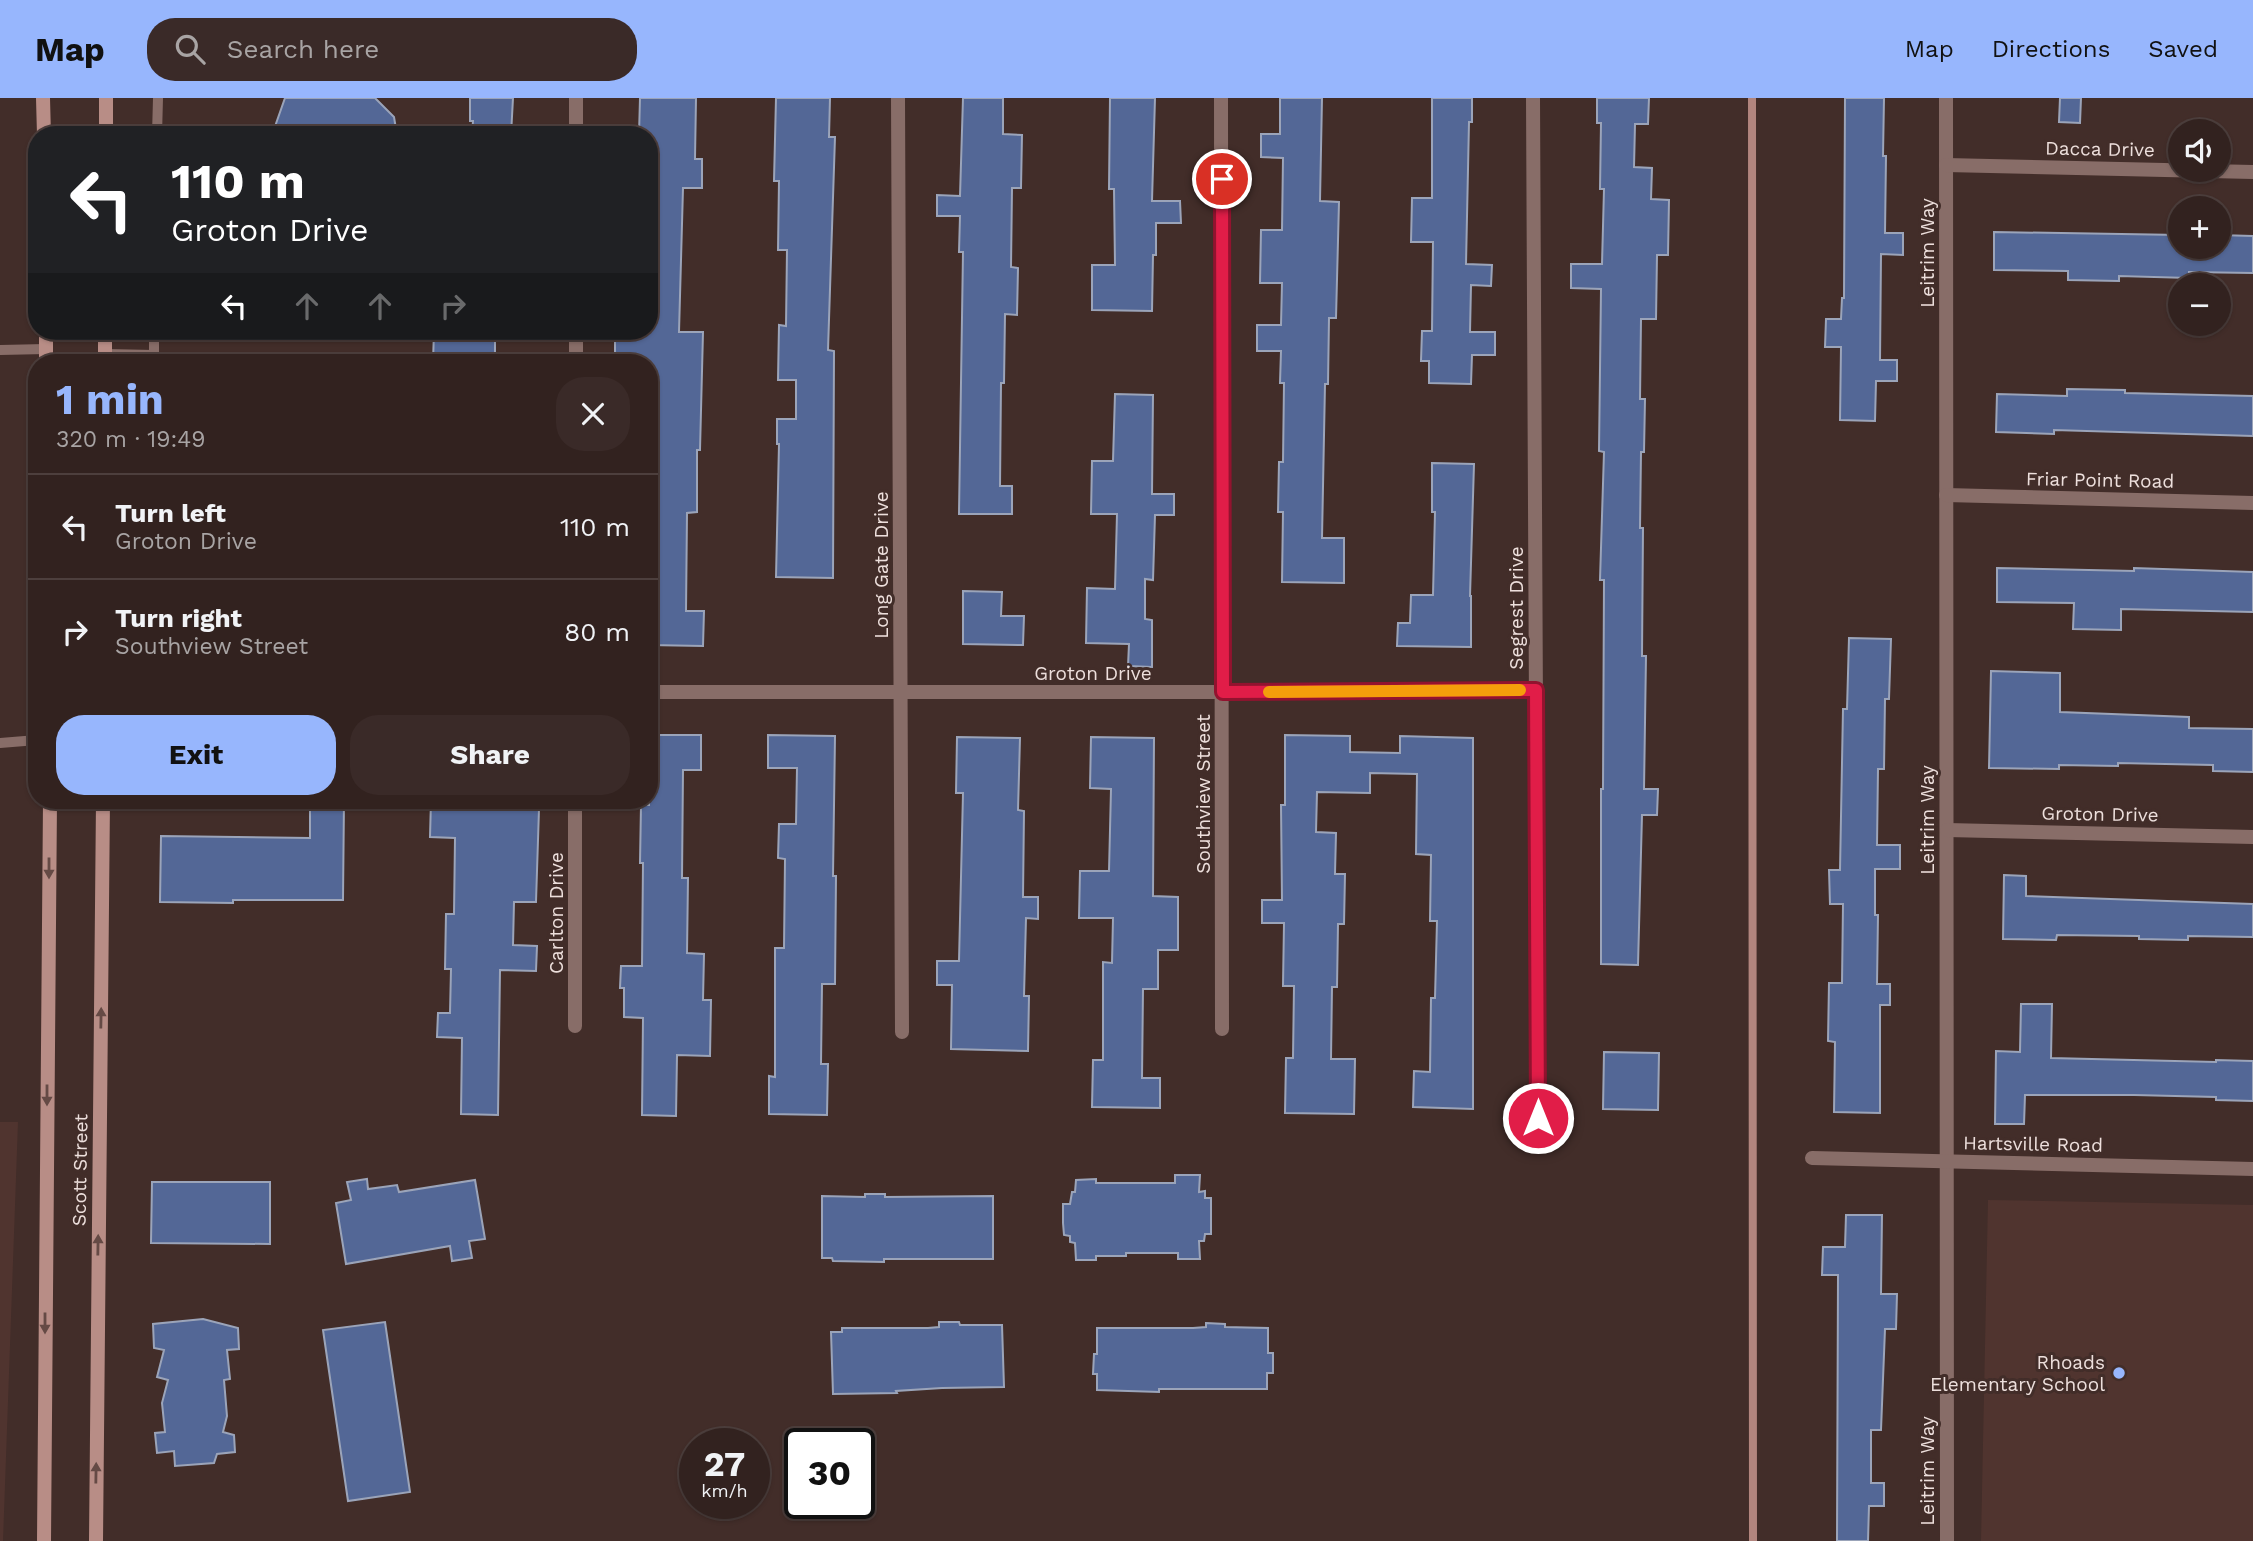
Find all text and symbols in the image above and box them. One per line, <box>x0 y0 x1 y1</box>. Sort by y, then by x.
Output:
search box <box>147 18 637 81</box>
text: Map <box>35 30 105 69</box>
icon: search <box>171 30 209 68</box>
text: Search here <box>227 34 379 64</box>
text: Map <box>1905 35 1954 63</box>
text: Directions <box>1992 35 2110 63</box>
text: Saved <box>2148 35 2218 63</box>
map controls <box>2168 119 2231 336</box>
button: sound <box>2168 119 2231 182</box>
street label: Dacca Drive <box>2045 137 2155 161</box>
pin <box>1192 149 1252 209</box>
text: 110 m <box>171 152 305 210</box>
icon: left <box>56 154 147 245</box>
icon: arrive <box>1203 160 1241 198</box>
button: + <box>2168 196 2231 259</box>
street label: Leitrim Way <box>1916 198 1939 308</box>
text: Groton Drive <box>171 211 369 249</box>
button: − <box>2168 273 2231 336</box>
icon: left <box>215 287 253 325</box>
icon: ahead <box>288 287 326 325</box>
icon: ahead <box>361 287 399 325</box>
icon: right <box>434 287 472 325</box>
text: 1 min <box>56 375 164 424</box>
button: close <box>556 377 630 451</box>
text: 320 m · 19:49 <box>56 426 206 453</box>
street label: Friar Point Road <box>2026 467 2174 493</box>
street label: Long Gate Drive <box>870 491 893 639</box>
text: Turn left <box>115 498 226 528</box>
icon: left <box>56 508 94 546</box>
text: 110 m <box>560 512 630 542</box>
text: Groton Drive <box>115 528 257 555</box>
street label: Segrest Drive <box>1505 546 1528 670</box>
text: Turn right <box>115 603 242 633</box>
icon: right <box>56 613 94 651</box>
text: 80 m <box>564 617 630 647</box>
text: Southview Street <box>115 633 308 660</box>
street label: Groton Drive <box>1034 662 1152 685</box>
street label: Southview Street <box>1192 714 1215 874</box>
button: Exit <box>56 715 336 795</box>
button: Share <box>350 715 630 795</box>
street label: Leitrim Way <box>1916 765 1939 875</box>
street label: Groton Drive <box>2041 801 2159 827</box>
street label: Carlton Drive <box>545 852 568 974</box>
one-way arrow <box>43 857 55 879</box>
one-way arrow <box>95 1007 106 1029</box>
position arrow <box>1501 1081 1575 1155</box>
one-way arrow <box>41 1085 53 1107</box>
street label: Scott Street <box>68 1114 92 1226</box>
street label: Hartsville Road <box>1963 1131 2103 1157</box>
one-way arrow <box>92 1234 104 1256</box>
one-way arrow <box>39 1312 51 1334</box>
place label: Rhoads Elementary School <box>1930 1351 2105 1396</box>
marker: Rhoads Elementary School <box>2111 1365 2127 1381</box>
street label: Leitrim Way <box>1916 1416 1939 1526</box>
speed limit sign: 30 <box>784 1428 875 1519</box>
text: 27 <box>704 1443 745 1485</box>
one-way arrow <box>90 1462 102 1484</box>
text: km/h <box>701 1480 748 1501</box>

